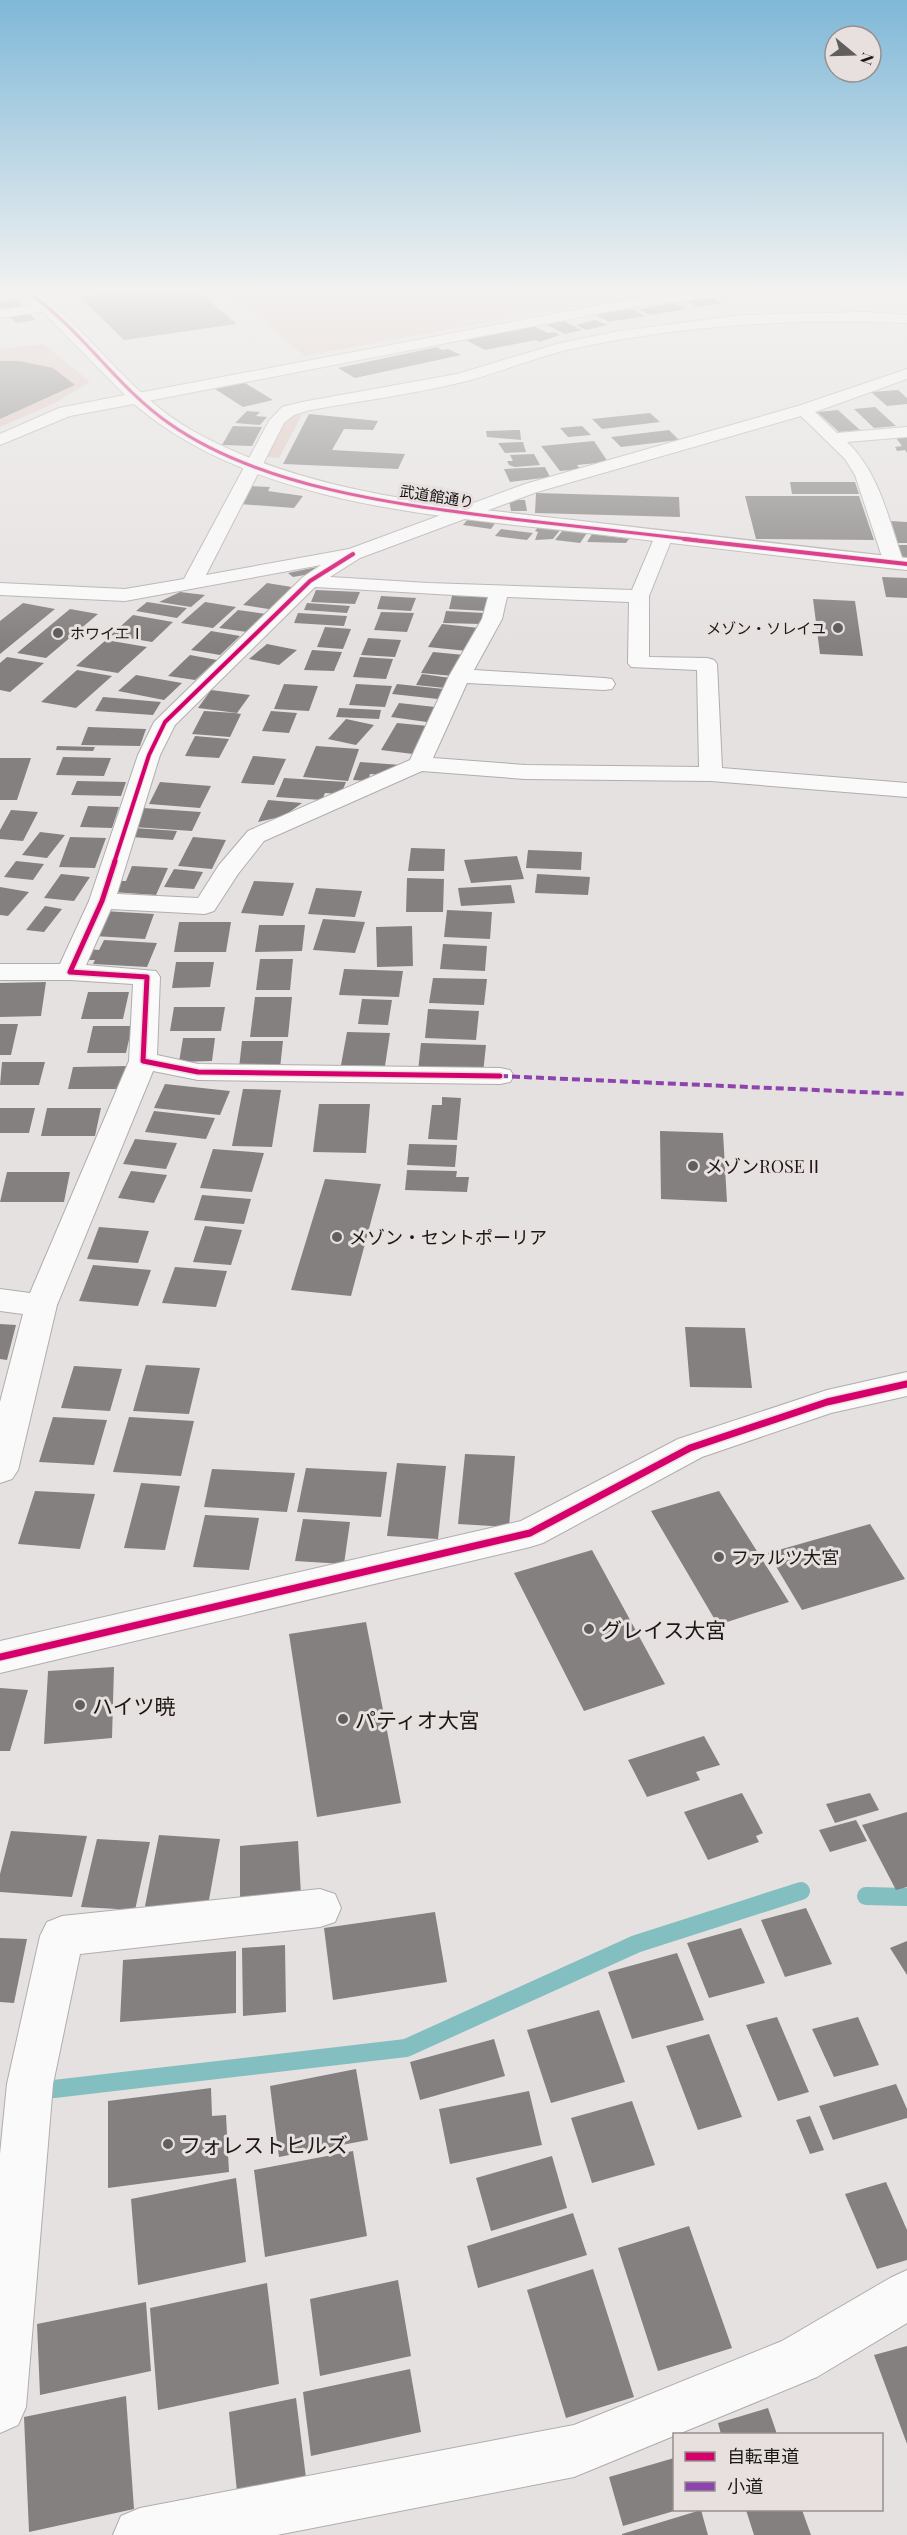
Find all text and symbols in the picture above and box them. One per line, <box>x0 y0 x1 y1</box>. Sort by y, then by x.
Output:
north arrow <box>823 24 883 84</box>
text: N <box>856 50 879 68</box>
street label: 武道館通り <box>398 480 476 512</box>
place label: メゾン・ソレイユ <box>706 618 826 638</box>
marker: メゾン・ソレイユ <box>831 621 845 635</box>
place label: ホワイエⅠ <box>70 623 145 643</box>
marker: ホワイエⅠ <box>51 626 65 640</box>
place label: メゾンROSEⅡ <box>705 1154 823 1178</box>
marker: メゾンROSEⅡ <box>686 1159 700 1173</box>
place label: メゾン・セントポーリア <box>349 1225 547 1249</box>
marker: メゾン・セントポーリア <box>330 1230 344 1244</box>
place label: ファルツ大宮 <box>731 1545 839 1569</box>
marker: ファルツ大宮 <box>712 1550 726 1564</box>
place label: グレイス大宮 <box>601 1615 726 1643</box>
marker: グレイス大宮 <box>582 1622 596 1636</box>
place label: ハイツ暁 <box>92 1691 176 1719</box>
marker: ハイツ暁 <box>73 1698 87 1712</box>
place label: パティオ大宮 <box>355 1705 480 1733</box>
marker: パティオ大宮 <box>336 1712 350 1726</box>
place label: フォレストヒルズ <box>180 2130 348 2158</box>
marker: フォレストヒルズ <box>161 2137 175 2151</box>
legend <box>673 2433 883 2511</box>
text: 自転車道 <box>727 2444 799 2468</box>
text: 小道 <box>727 2474 763 2498</box>

